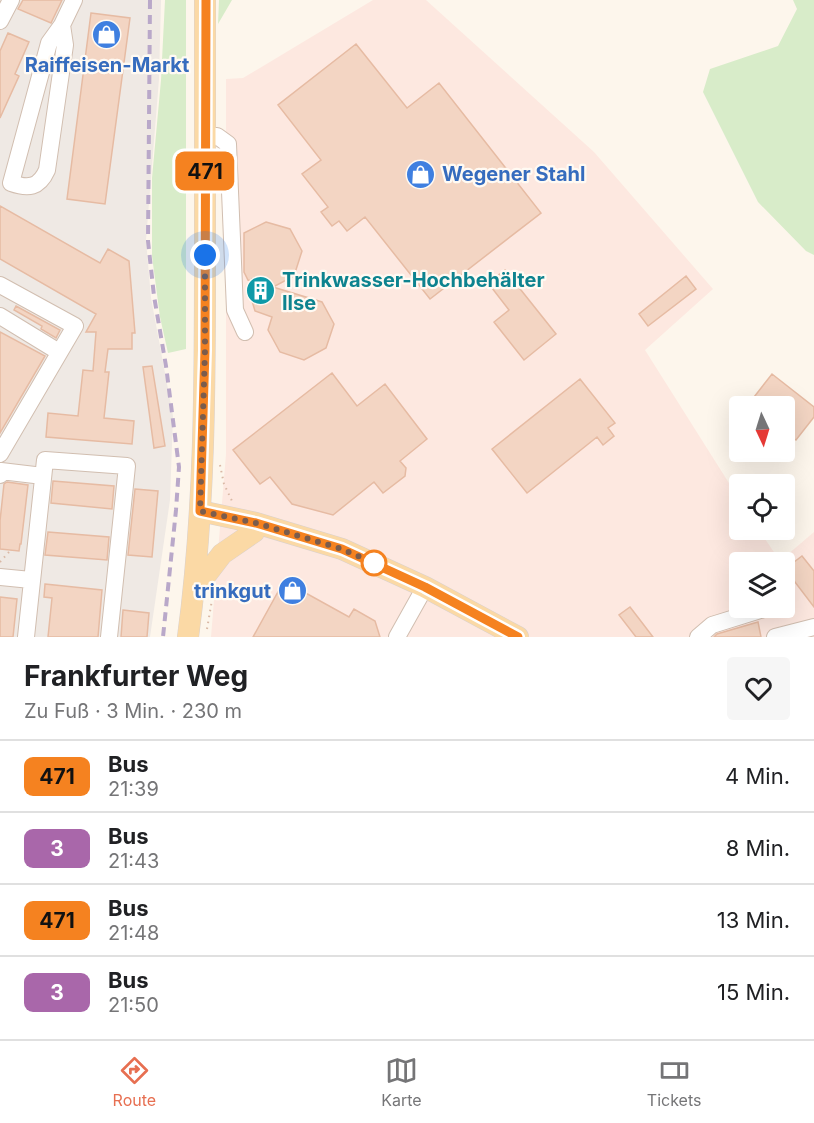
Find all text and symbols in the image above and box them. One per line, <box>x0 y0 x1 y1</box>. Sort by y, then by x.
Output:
shop icon: Raiffeisen-Markt <box>91 18 123 50</box>
place label: Raiffeisen-Markt <box>25 53 189 77</box>
line badge: 471 <box>170 152 240 190</box>
shop icon: Wegener Stahl <box>405 158 437 190</box>
text: 471 <box>187 159 223 184</box>
place label: Wegener Stahl <box>442 162 585 186</box>
your location <box>190 240 220 270</box>
place label: Trinkwasser-Hochbehälter Ilse <box>282 268 545 315</box>
building icon: Trinkwasser-Hochbehälter Ilse <box>245 275 277 307</box>
north arrow <box>729 396 795 462</box>
map controls <box>729 396 795 618</box>
button: locate <box>729 474 795 540</box>
unlabelled marker <box>361 550 387 576</box>
button: layers <box>729 552 795 618</box>
shop icon: trinkgut <box>276 575 308 607</box>
place label: trinkgut <box>194 579 271 603</box>
button: heart <box>727 657 790 720</box>
text: Frankfurter Weg <box>24 659 248 693</box>
text: Zu Fuß · 3 Min. · 230 m <box>24 699 242 723</box>
text: Bus <box>108 751 149 777</box>
text: 4 Min. <box>725 763 790 789</box>
text: 471 <box>39 764 75 789</box>
text: 21:39 <box>108 777 159 801</box>
text: Bus <box>108 823 149 849</box>
text: 8 Min. <box>726 835 790 861</box>
text: 3 <box>50 836 64 861</box>
text: 21:43 <box>108 849 159 873</box>
text: Bus <box>108 895 149 921</box>
text: 13 Min. <box>717 907 790 933</box>
text: 471 <box>39 908 75 933</box>
text: 21:48 <box>108 921 159 945</box>
text: Bus <box>108 967 149 993</box>
text: 15 Min. <box>717 979 790 1005</box>
text: 3 <box>50 980 64 1005</box>
text: 21:50 <box>108 993 159 1017</box>
tab: Route <box>113 1054 156 1110</box>
tab: Karte <box>381 1054 422 1110</box>
tab: Tickets <box>647 1054 701 1110</box>

